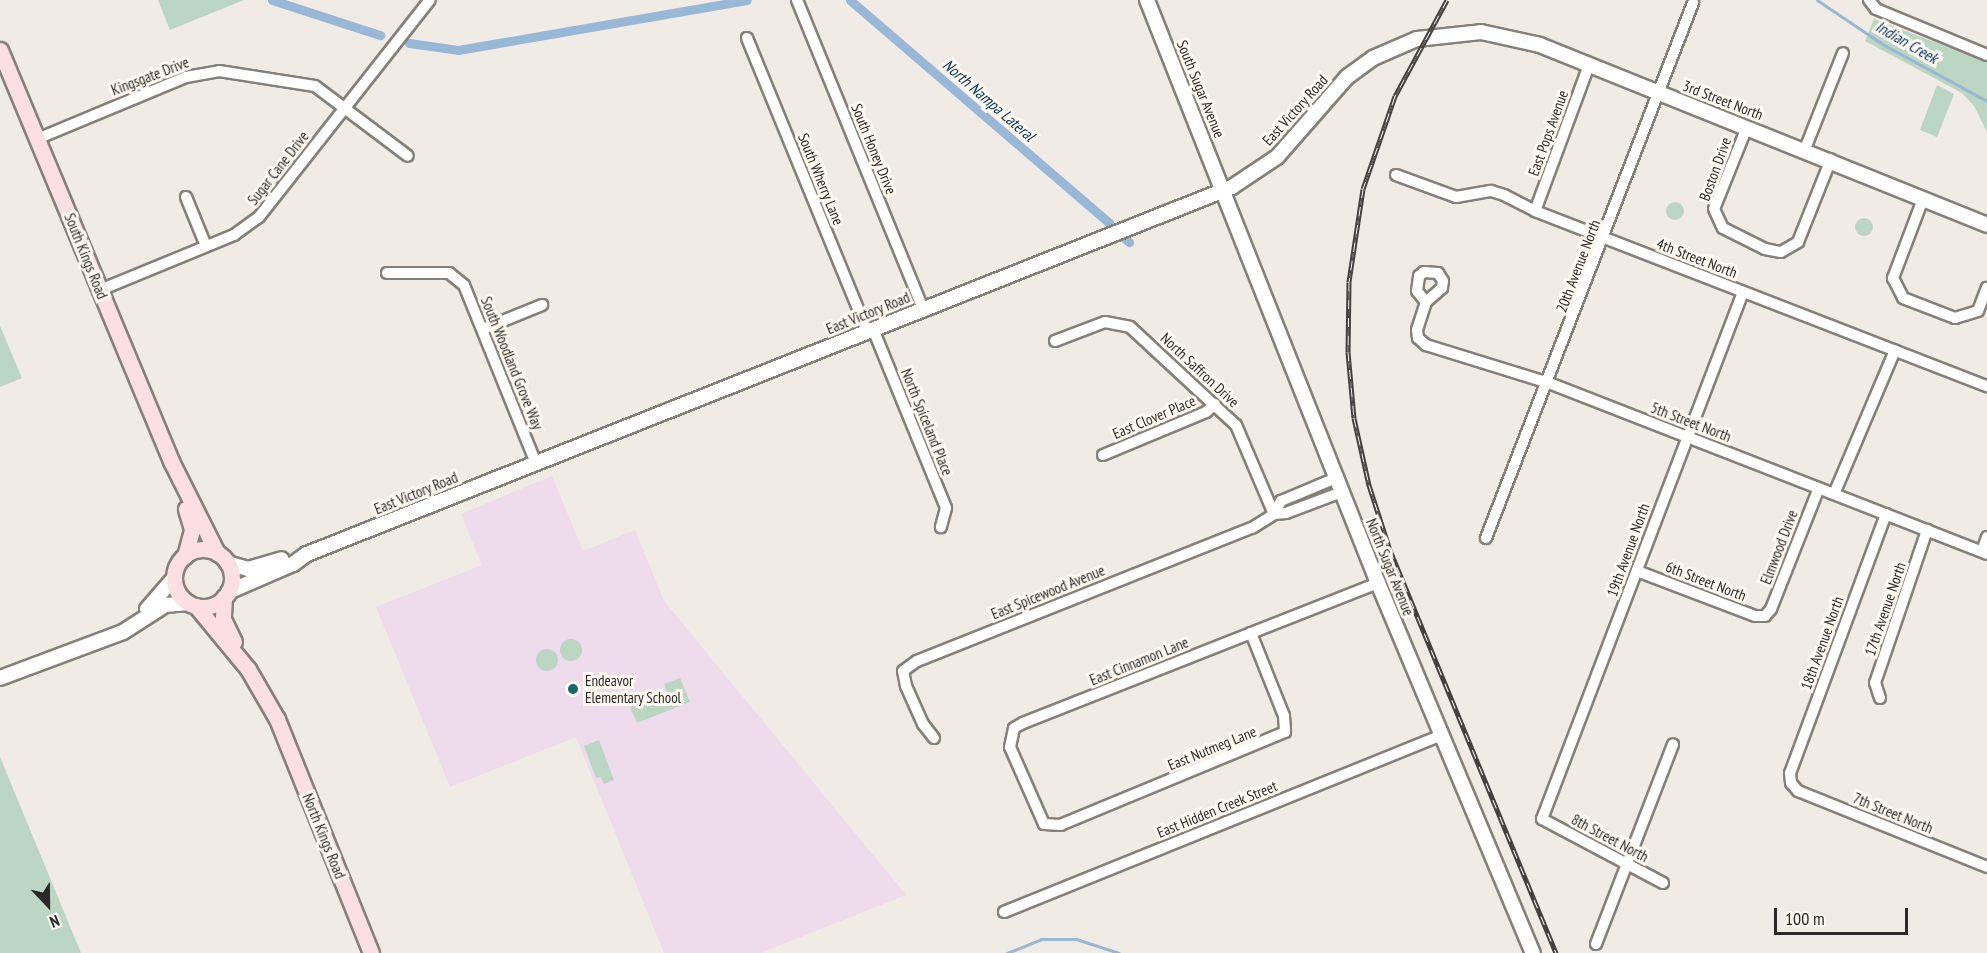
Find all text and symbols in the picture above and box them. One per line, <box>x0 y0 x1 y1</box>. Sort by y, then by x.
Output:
water label: Indian Creek <box>1872 16 1942 68</box>
street label: South Sugar Avenue <box>1173 37 1229 141</box>
street label: Kingsgate Drive <box>109 53 191 99</box>
water label: North Nampa Lateral <box>939 55 1039 145</box>
street label: East Victory Road <box>1258 71 1332 149</box>
street label: 3rd Street North <box>1680 76 1766 124</box>
street label: East Pops Avenue <box>1524 87 1572 179</box>
street label: South Honey Drive <box>848 101 900 197</box>
street label: Sugar Cane Drive <box>244 128 312 208</box>
street label: South Wherry Lane <box>794 130 848 228</box>
street label: Boston Drive <box>1695 135 1735 203</box>
street label: South Kings Road <box>61 211 111 301</box>
street label: 20th Avenue North <box>1552 217 1604 315</box>
street label: 4th Street North <box>1654 234 1740 282</box>
street label: East Victory Road <box>823 288 913 338</box>
street label: South Woodland Grove Way <box>477 294 547 432</box>
street label: North Saffron Drive <box>1157 329 1243 411</box>
street label: North Spiceland Place <box>897 366 957 478</box>
street label: East Clover Place <box>1110 391 1198 443</box>
street label: 5th Street North <box>1648 398 1734 446</box>
street label: East Victory Road <box>371 468 461 518</box>
street label: 19th Avenue North <box>1603 501 1653 599</box>
street label: Elmwood Drive <box>1757 507 1801 587</box>
street label: North Sugar Avenue <box>1362 516 1418 618</box>
street label: 6th Street North <box>1663 557 1749 605</box>
street label: 17th Avenue North <box>1861 560 1909 658</box>
street label: East Spicewood Avenue <box>988 561 1108 623</box>
street label: 18th Avenue North <box>1797 594 1847 692</box>
street label: East Cinnamon Lane <box>1087 633 1191 689</box>
place label: Endeavor Elementary School <box>585 671 682 706</box>
marker: Endeavor Elementary School <box>566 682 580 696</box>
street label: East Nutmeg Lane <box>1165 722 1259 774</box>
street label: East Hidden Creek Street <box>1154 777 1280 841</box>
street label: 7th Street North <box>1850 789 1936 837</box>
street label: North Kings Road <box>299 791 349 881</box>
street label: 8th Street North <box>1568 810 1652 866</box>
north arrow <box>18 875 78 935</box>
scale bar <box>1777 896 1910 934</box>
text: 100 m <box>1785 907 1825 930</box>
text: N <box>47 911 63 933</box>

